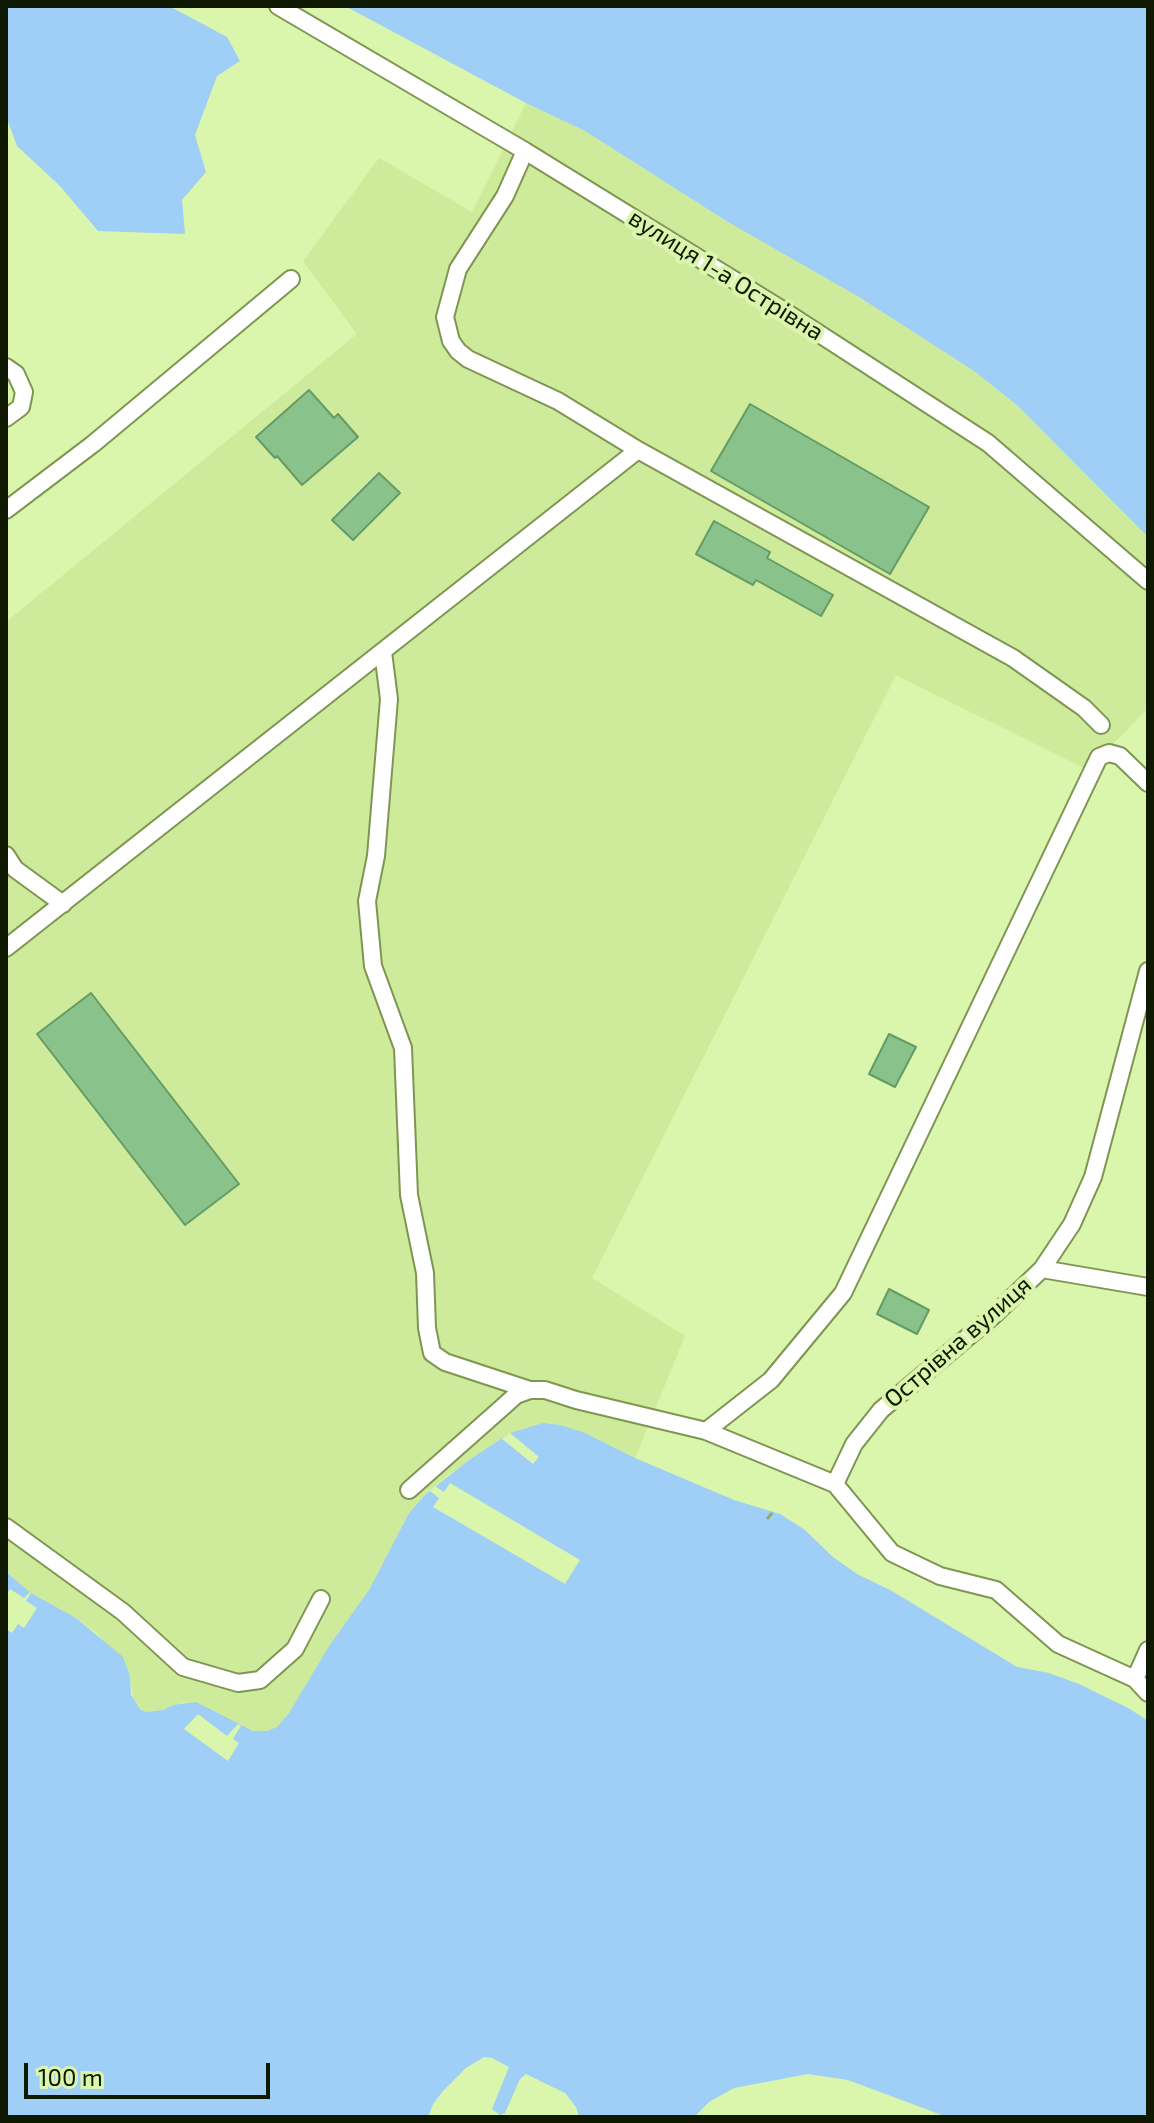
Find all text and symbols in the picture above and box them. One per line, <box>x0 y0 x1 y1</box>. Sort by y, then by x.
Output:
street label: вулиця 1-а Острівна <box>623 203 829 347</box>
street label: Острівна вулиця <box>879 1270 1037 1414</box>
scale bar <box>28 2047 274 2097</box>
text: 100 m <box>38 2062 103 2091</box>

